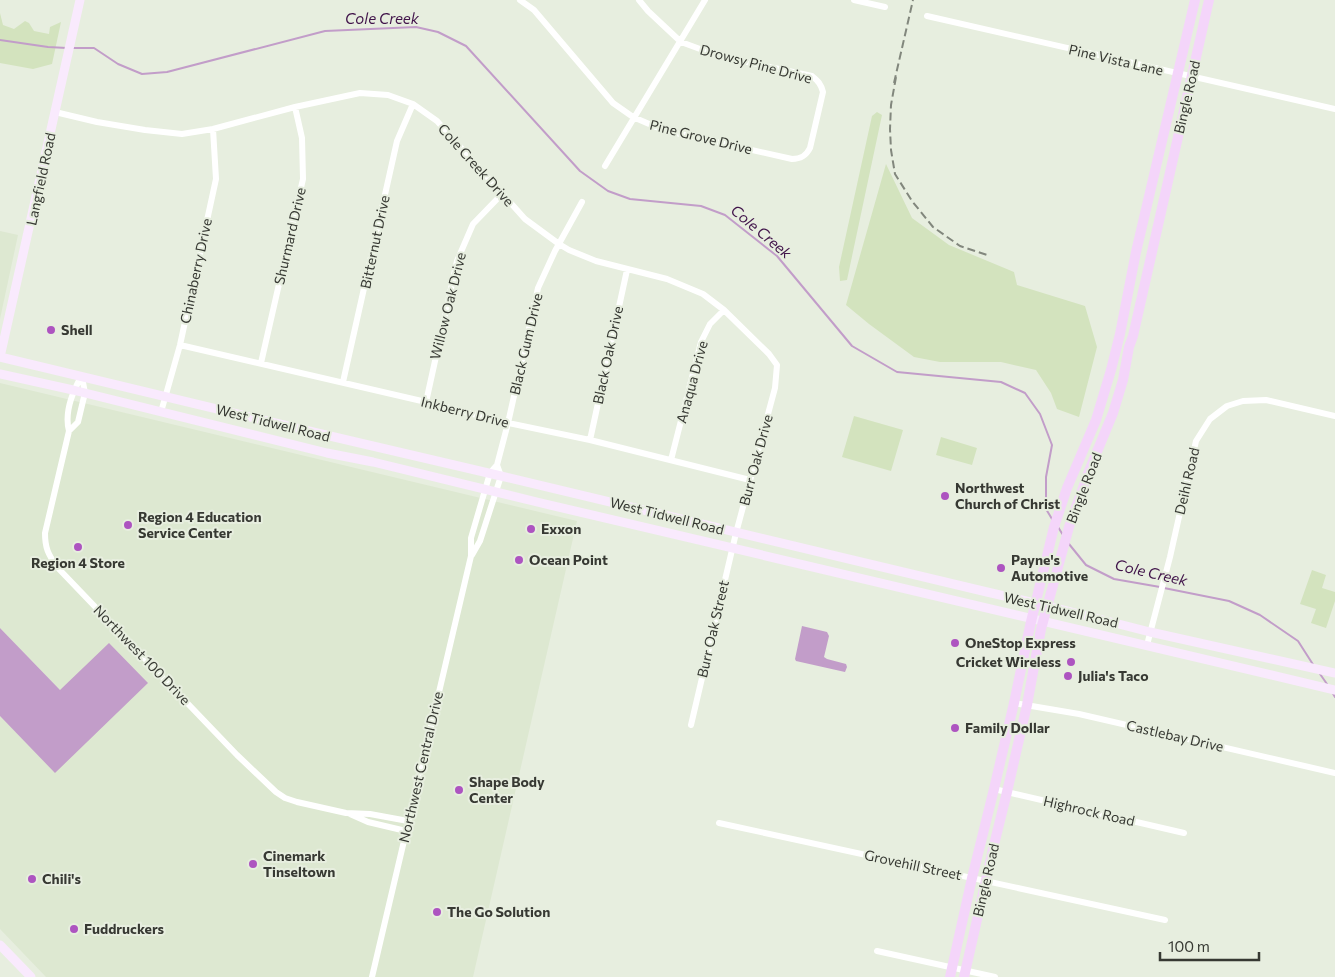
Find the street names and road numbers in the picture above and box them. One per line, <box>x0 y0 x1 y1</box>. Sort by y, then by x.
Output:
street label: Drowsy Pine Drive <box>698 40 814 87</box>
street label: Pine Vista Lane <box>1067 40 1165 79</box>
street label: Bingle Road <box>1170 59 1203 135</box>
street label: Pine Grove Drive <box>648 116 754 157</box>
street label: Cole Creek Drive <box>435 120 518 210</box>
street label: Langfield Road <box>22 131 59 227</box>
street label: Shurmard Drive <box>270 186 309 286</box>
street label: Bitternut Drive <box>356 194 393 290</box>
street label: Chinaberry Drive <box>176 217 215 325</box>
street label: Willow Oak Drive <box>426 251 469 361</box>
street label: Black Gum Drive <box>506 291 545 396</box>
street label: Black Oak Drive <box>589 304 626 406</box>
street label: Anaqua Drive <box>672 339 711 425</box>
street label: Inkberry Drive <box>419 392 511 431</box>
street label: West Tidwell Road <box>214 400 332 445</box>
street label: Burr Oak Drive <box>735 412 776 507</box>
street label: Deihl Road <box>1171 446 1202 516</box>
street label: Bingle Road <box>1062 450 1105 526</box>
street label: West Tidwell Road <box>608 493 726 538</box>
street label: Burr Oak Street <box>693 578 732 679</box>
street label: West Tidwell Road <box>1002 588 1120 631</box>
street label: Northwest 100 Drive <box>90 601 194 708</box>
street label: Northwest Central Drive <box>395 690 446 844</box>
street label: Castlebay Drive <box>1125 716 1225 755</box>
street label: Highrock Road <box>1042 792 1136 829</box>
street label: Bingle Road <box>969 842 1002 918</box>
street label: Grovehill Street <box>863 846 964 883</box>

